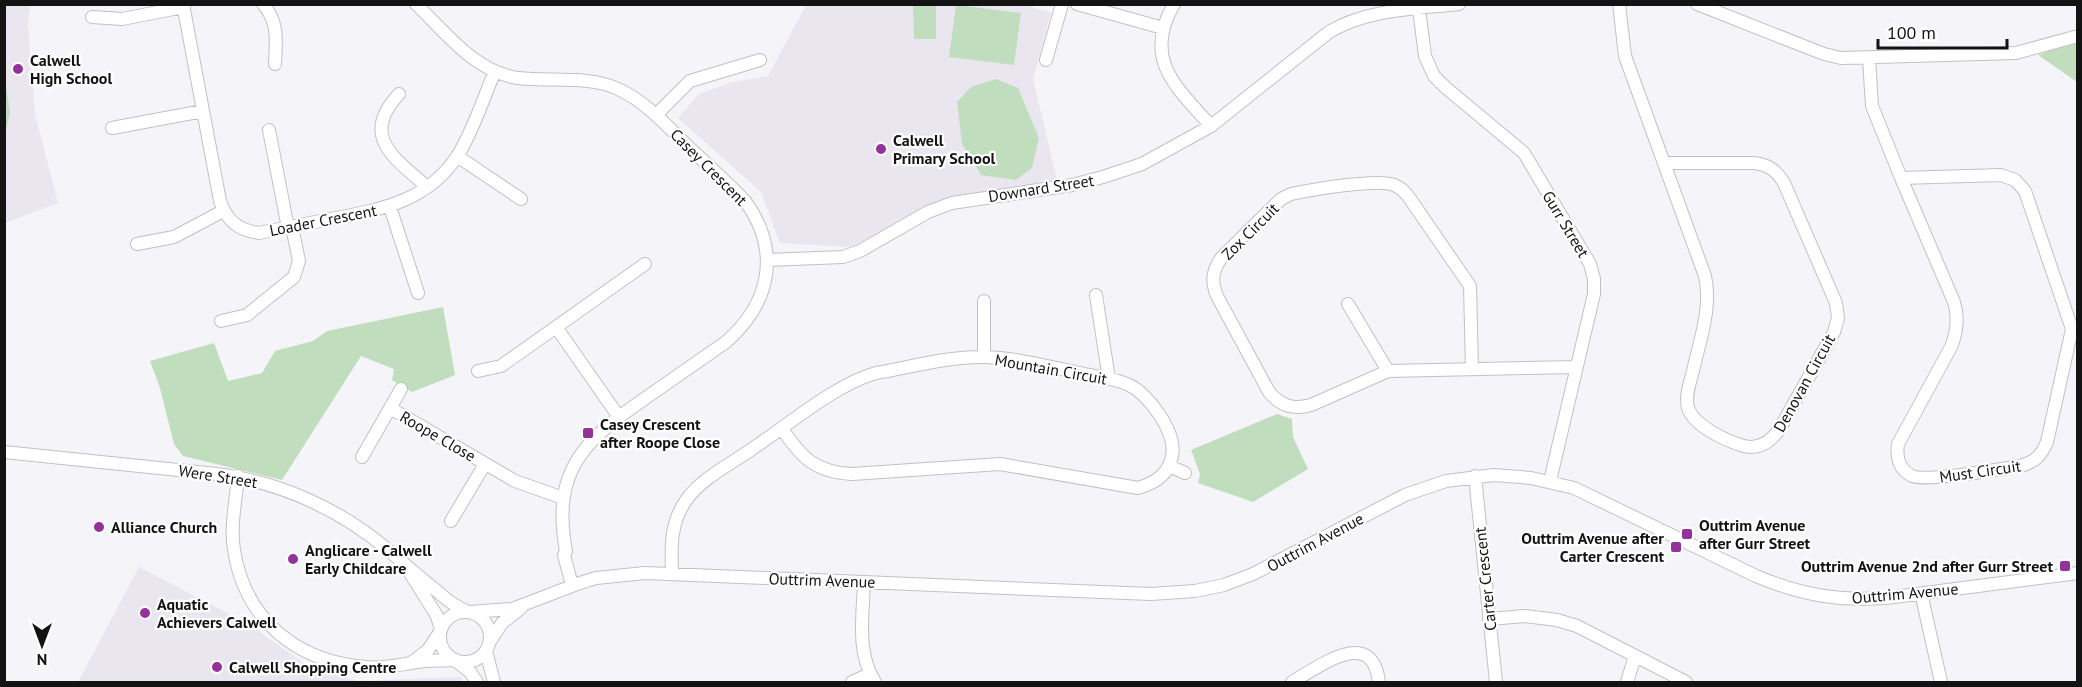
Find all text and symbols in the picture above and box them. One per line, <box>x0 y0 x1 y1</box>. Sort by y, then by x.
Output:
scale bar <box>1878 12 2007 50</box>
text: 100 m <box>1887 21 1936 44</box>
place label: Calwell High School <box>30 50 112 88</box>
marker: Calwell High School <box>11 62 25 76</box>
street label: Casey Crescent <box>666 124 752 210</box>
place label: Calwell Primary School <box>893 130 995 168</box>
marker: Calwell Primary School <box>874 142 888 156</box>
street label: Downard Street <box>987 170 1096 206</box>
street label: Gurr Street <box>1538 187 1594 262</box>
street label: Zox Circuit <box>1217 198 1283 264</box>
street label: Loader Crescent <box>268 200 379 240</box>
street label: Denovan Circuit <box>1769 330 1839 435</box>
street label: Mountain Circuit <box>993 349 1109 389</box>
street label: Roope Close <box>397 406 479 466</box>
place label: Casey Crescent after Roope Close <box>600 414 720 452</box>
marker: Casey Crescent after Roope Close <box>581 426 595 440</box>
street label: Must Circuit <box>1938 455 2023 487</box>
street label: Were Street <box>177 460 259 492</box>
street label: Outtrim Avenue <box>1263 508 1367 576</box>
place label: Outtrim Avenue after Gurr Street <box>1699 515 1811 553</box>
place label: Alliance Church <box>111 517 217 537</box>
marker: Alliance Church <box>92 520 106 534</box>
street label: Carter Crescent <box>1470 526 1500 632</box>
marker: Outtrim Avenue after Gurr Street <box>1680 527 1694 541</box>
place label: Outtrim Avenue after Carter Crescent <box>1521 528 1664 566</box>
place label: Anglicare - Calwell Early Childcare <box>305 540 432 578</box>
marker: Outtrim Avenue after Carter Crescent <box>1669 540 1683 554</box>
marker: Anglicare - Calwell Early Childcare <box>286 552 300 566</box>
place label: Outtrim Avenue 2nd after Gurr Street <box>1801 556 2053 576</box>
marker: Outtrim Avenue 2nd after Gurr Street <box>2058 559 2072 573</box>
street label: Outtrim Avenue <box>768 568 876 592</box>
street label: Outtrim Avenue <box>1851 578 1959 608</box>
place label: Aquatic Achievers Calwell <box>157 594 277 632</box>
marker: Aquatic Achievers Calwell <box>138 606 152 620</box>
north arrow <box>12 615 72 675</box>
text: N <box>37 650 47 670</box>
place label: Calwell Shopping Centre <box>229 657 396 677</box>
marker: Calwell Shopping Centre <box>210 660 224 674</box>

